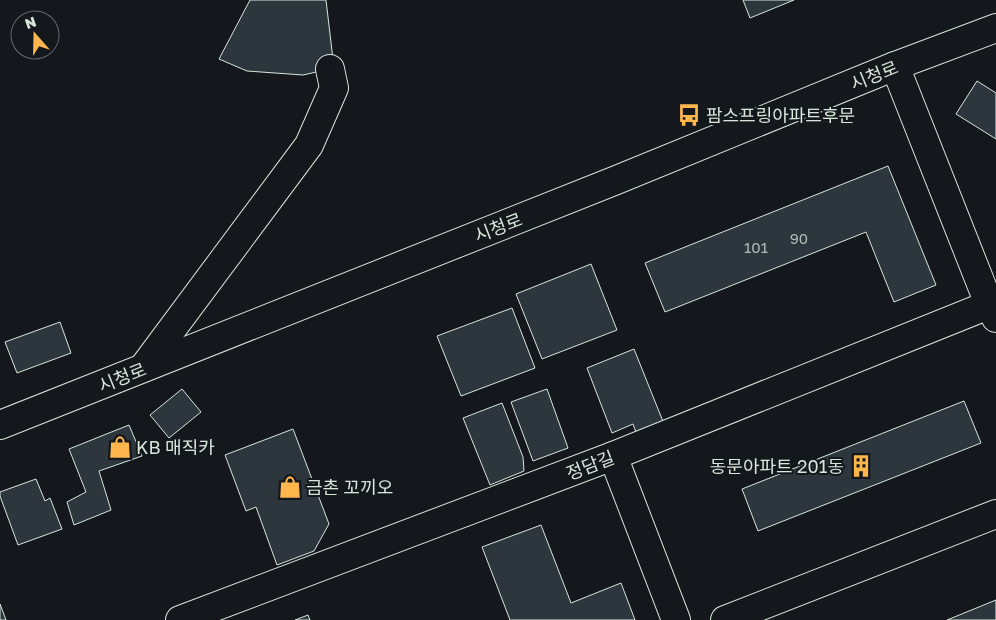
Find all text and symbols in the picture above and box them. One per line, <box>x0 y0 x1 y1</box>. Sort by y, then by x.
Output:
north arrow <box>10 10 60 60</box>
text: N <box>22 13 38 32</box>
street label: 시청로 <box>847 55 901 95</box>
bus stop icon: 팜스프링아파트후문 <box>676 102 702 128</box>
place label: 팜스프링아파트후문 <box>706 104 855 126</box>
street label: 시청로 <box>471 208 525 246</box>
house number: 90 <box>790 229 808 247</box>
house number: 101 <box>744 238 768 256</box>
street label: 시청로 <box>95 357 149 397</box>
shop icon: KB 매직카 <box>107 434 133 460</box>
place label: KB 매직카 <box>136 436 215 458</box>
street label: 정담길 <box>563 446 617 484</box>
building icon: 동문아파트 201동 <box>848 453 874 479</box>
place label: 동문아파트 201동 <box>710 455 844 477</box>
shop icon: 금촌 꼬끼오 <box>277 474 303 500</box>
place label: 금촌 꼬끼오 <box>306 476 393 498</box>

